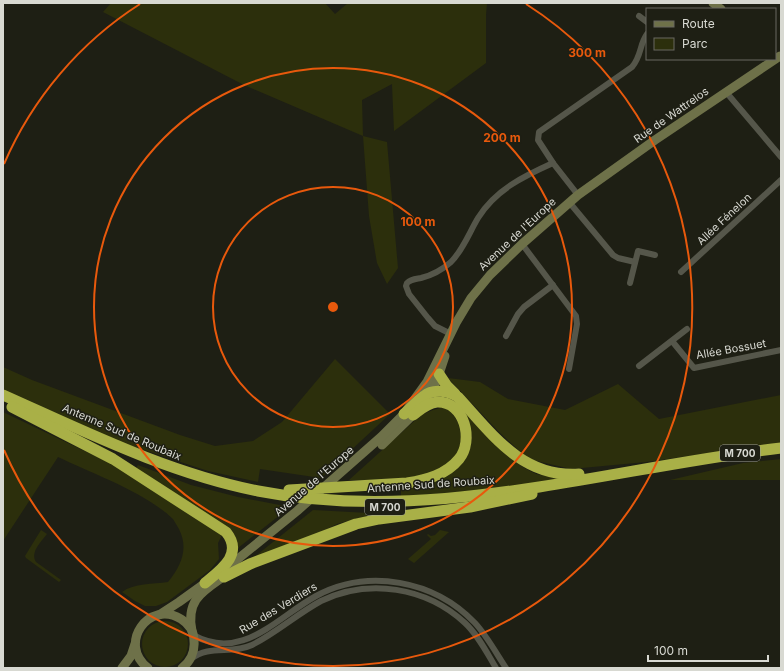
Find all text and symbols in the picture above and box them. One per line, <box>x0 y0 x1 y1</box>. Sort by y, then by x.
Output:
legend <box>646 8 776 60</box>
text: Route <box>682 16 715 31</box>
text: Parc <box>682 36 708 51</box>
text: 300 m <box>568 45 606 60</box>
street label: Rue de Wattrelos <box>631 84 711 146</box>
text: 200 m <box>483 130 521 145</box>
street label: Allée Fénelon <box>694 190 754 248</box>
street label: Avenue de l'Europe <box>475 195 559 273</box>
text: 100 m <box>400 214 436 229</box>
centre of rings <box>326 300 340 314</box>
street label: Allée Bossuet <box>695 336 767 362</box>
street label: Antenne Sud de Roubaix <box>60 401 184 463</box>
street label: Avenue de l'Europe <box>271 443 357 519</box>
road number: M 700 <box>720 445 760 461</box>
street label: Antenne Sud de Roubaix <box>367 473 495 495</box>
road number: M 700 <box>365 499 405 515</box>
street label: Rue des Verdiers <box>237 579 320 637</box>
scale bar <box>648 637 768 663</box>
text: 100 m <box>654 643 688 658</box>

